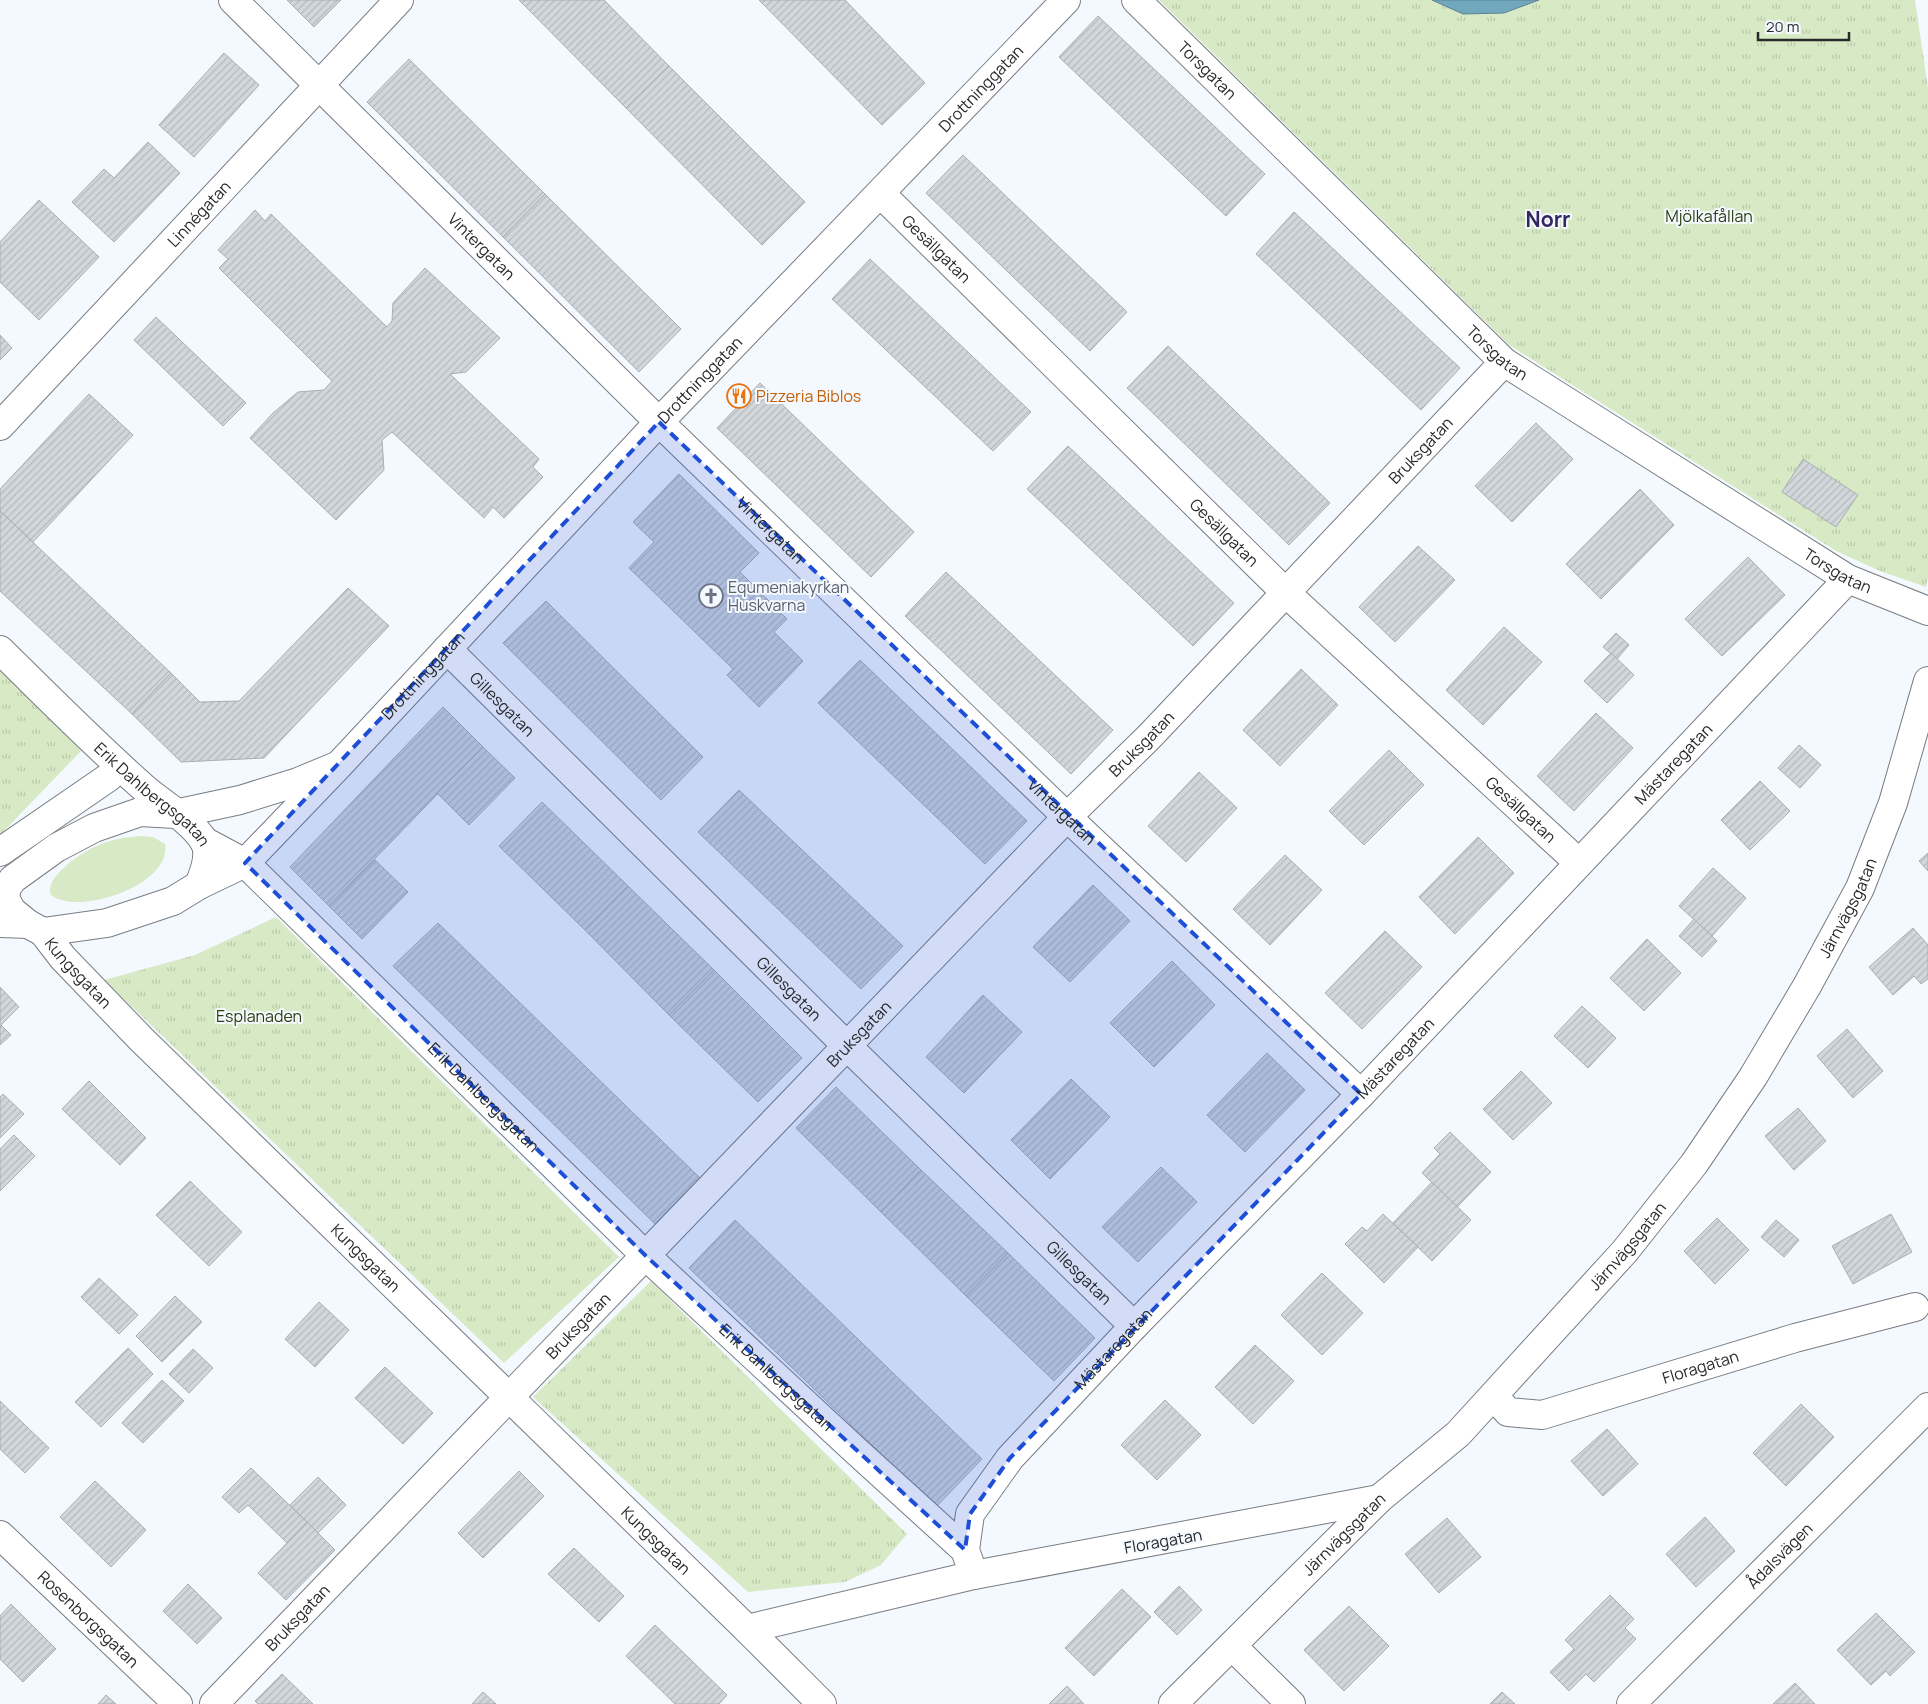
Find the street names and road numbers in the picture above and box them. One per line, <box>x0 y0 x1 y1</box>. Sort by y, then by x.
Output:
street label: Torsgatan <box>1173 36 1242 104</box>
street label: Drottninggatan <box>934 40 1028 137</box>
street label: Linnégatan <box>162 176 236 252</box>
street label: Vintergatan <box>443 208 520 285</box>
street label: Gesällgatan <box>897 210 976 288</box>
street label: Torsgatan <box>1462 320 1532 385</box>
street label: Drottninggatan <box>652 331 747 428</box>
street label: Bruksgatan <box>1383 412 1457 489</box>
street label: Vintergatan <box>732 492 809 568</box>
street label: Gesällgatan <box>1185 493 1264 571</box>
street label: Torsgatan <box>1800 543 1875 598</box>
street label: Drottninggatan <box>376 626 469 724</box>
street label: Gillesgatan <box>465 667 540 741</box>
street label: Bruksgatan <box>1104 706 1179 781</box>
street label: Mästaregatan <box>1629 718 1717 809</box>
street label: Erik Dahlbergsgatan <box>90 737 216 850</box>
street label: Gesällgatan <box>1481 771 1561 848</box>
street label: Vintergatan <box>1023 774 1101 850</box>
street label: Järnvägsgatan <box>1813 855 1882 962</box>
street label: Kungsgatan <box>40 933 117 1013</box>
street label: Gillesgatan <box>752 951 826 1026</box>
street label: Bruksgatan <box>821 996 896 1072</box>
street label: Mästaregatan <box>1351 1013 1439 1103</box>
street label: Erik Dahlbergsgatan <box>423 1037 544 1157</box>
street label: Järnvägsgatan <box>1584 1197 1671 1295</box>
street label: Kungsgatan <box>326 1219 405 1297</box>
street label: Gillesgatan <box>1042 1236 1117 1310</box>
street label: Bruksgatan <box>541 1288 615 1364</box>
street label: Mästaregatan <box>1069 1303 1157 1394</box>
street label: Erik Dahlbergsgatan <box>715 1319 838 1436</box>
street label: Floragatan <box>1660 1345 1741 1389</box>
street label: Järnvägsgatan <box>1297 1487 1390 1580</box>
street label: Kungsgatan <box>616 1501 696 1579</box>
street label: Ådalsvägen <box>1742 1518 1817 1593</box>
street label: Floragatan <box>1122 1523 1204 1559</box>
street label: Rosenborgsgatan <box>33 1566 144 1672</box>
street label: Bruksgatan <box>260 1579 334 1656</box>

